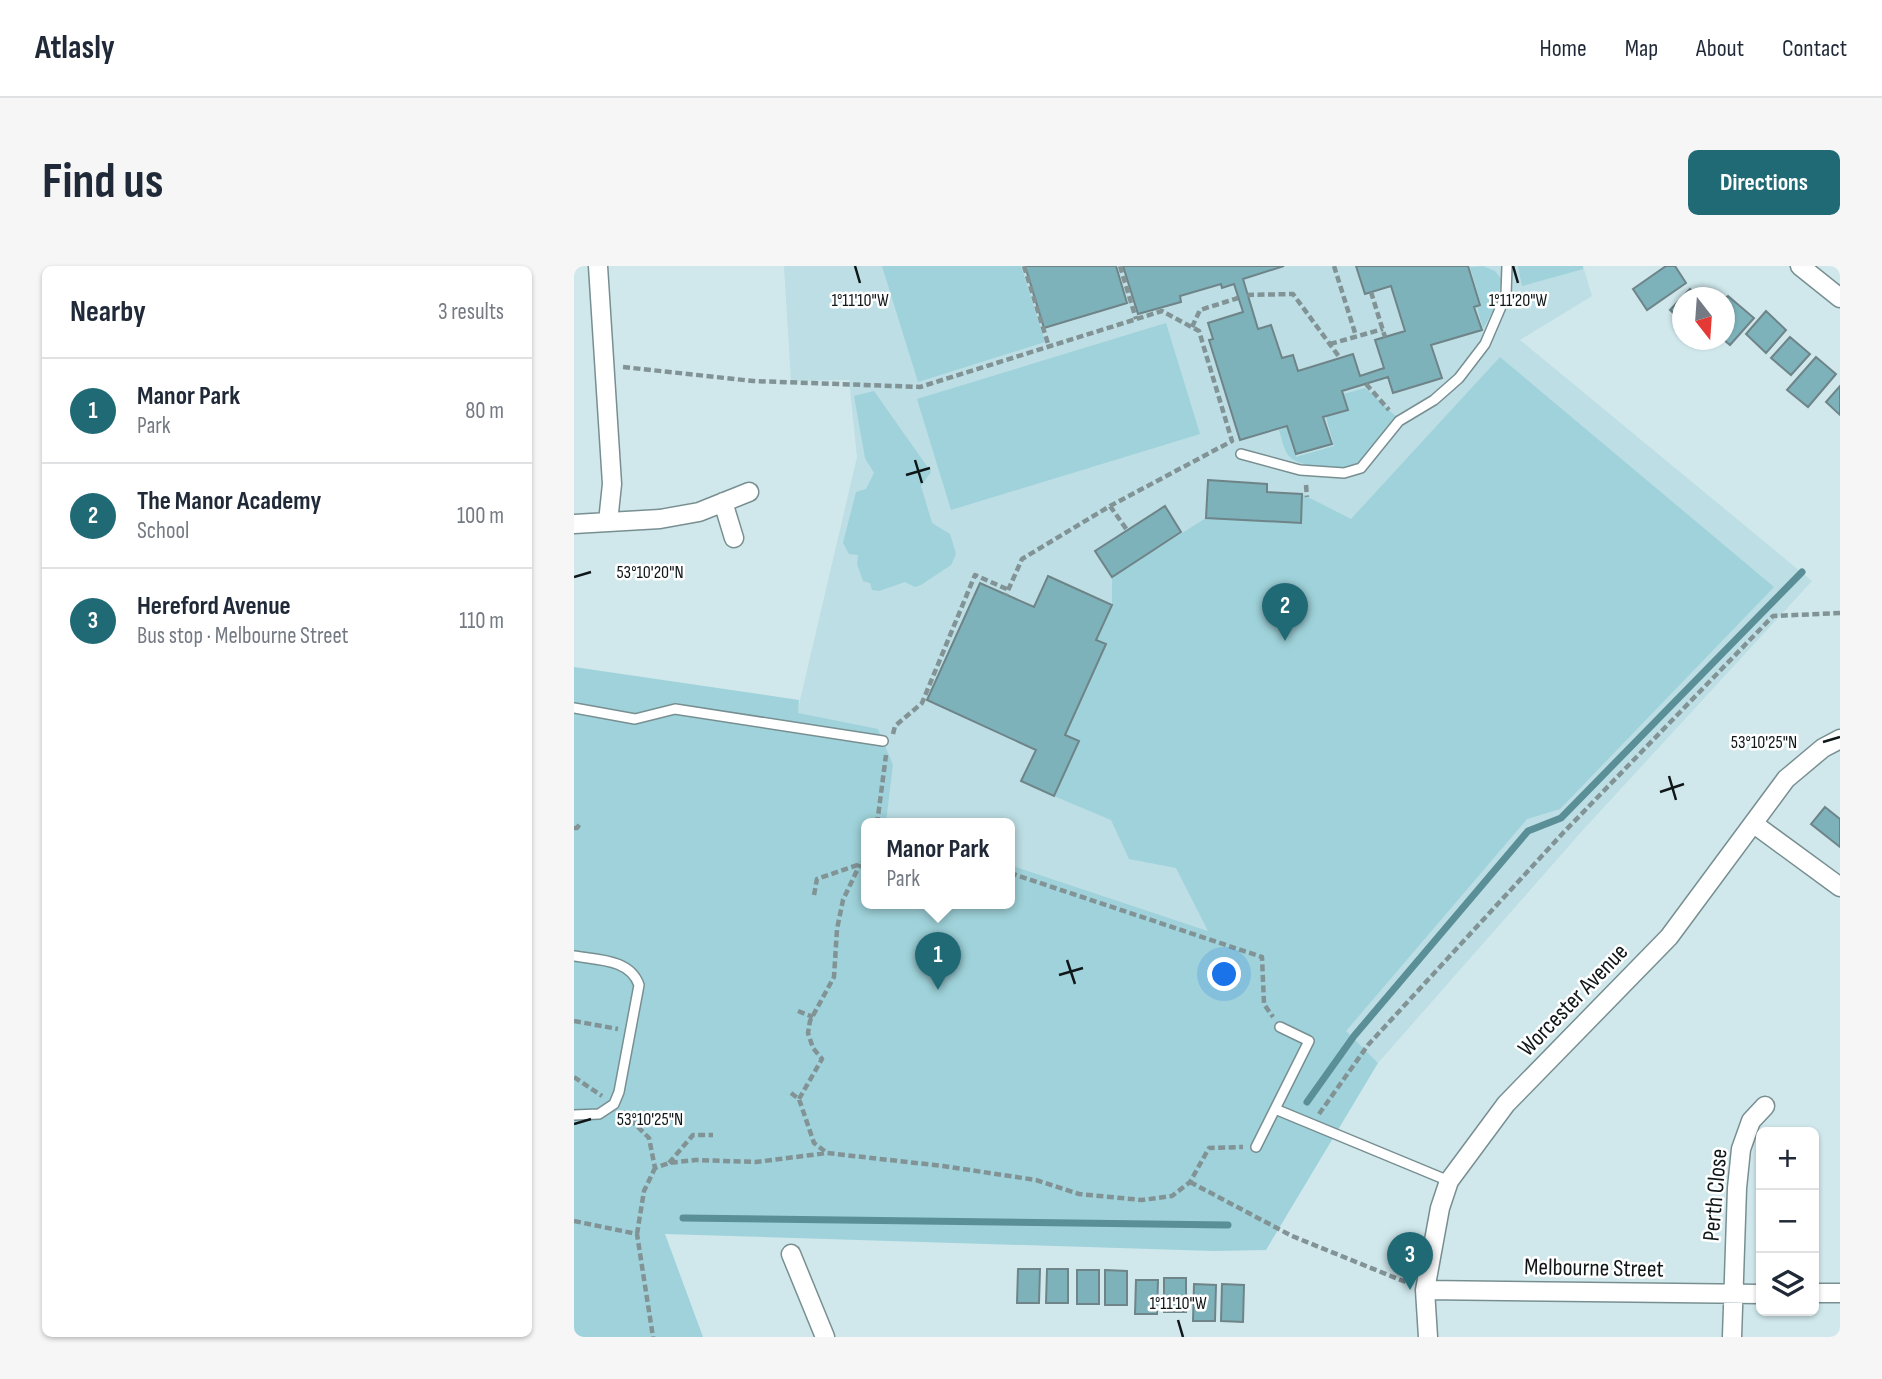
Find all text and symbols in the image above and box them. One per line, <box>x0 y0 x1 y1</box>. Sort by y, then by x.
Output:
text: Atlasly <box>35 28 115 68</box>
text: Home <box>1539 34 1587 63</box>
text: Map <box>1625 34 1658 63</box>
text: About <box>1696 34 1744 63</box>
text: Contact <box>1782 34 1847 63</box>
button: Directions <box>1688 150 1840 215</box>
text: Find us <box>42 153 164 212</box>
north arrow <box>1672 287 1735 350</box>
text: 1°11'10"W <box>831 290 889 311</box>
text: 1°11'20"W <box>1489 290 1547 311</box>
text: Nearby <box>70 294 146 330</box>
text: 3 results <box>438 298 504 326</box>
text: Manor Park <box>137 381 240 412</box>
text: 1 <box>88 397 98 425</box>
text: 80 m <box>465 397 504 425</box>
text: Park <box>137 412 171 440</box>
text: The Manor Academy <box>137 486 321 517</box>
text: 2 <box>88 502 98 530</box>
text: 100 m <box>457 502 504 530</box>
text: School <box>137 517 189 545</box>
text: 53°10'20"N <box>616 562 684 583</box>
pin: 2 <box>1262 583 1308 641</box>
text: Hereford Avenue <box>137 591 291 622</box>
text: 3 <box>88 607 98 635</box>
text: 110 m <box>459 607 504 635</box>
text: Bus stop · Melbourne Street <box>137 622 349 650</box>
text: 53°10'25"N <box>1731 732 1797 753</box>
popup <box>861 818 1015 909</box>
text: Manor Park <box>886 834 990 865</box>
text: Park <box>886 865 920 893</box>
pin: 1 <box>915 932 961 990</box>
street label: Worcester Avenue <box>1512 938 1634 1062</box>
your location <box>1207 957 1241 991</box>
text: 53°10'25"N <box>617 1109 683 1130</box>
map controls <box>1756 1127 1819 1316</box>
button: + <box>1756 1127 1819 1190</box>
street label: Perth Close <box>1697 1148 1733 1242</box>
button: − <box>1756 1190 1819 1253</box>
pin: 3 <box>1387 1232 1433 1290</box>
street label: Melbourne Street <box>1524 1252 1664 1284</box>
button: layers <box>1756 1253 1819 1316</box>
text: 1°11'10"W <box>1149 1293 1207 1314</box>

